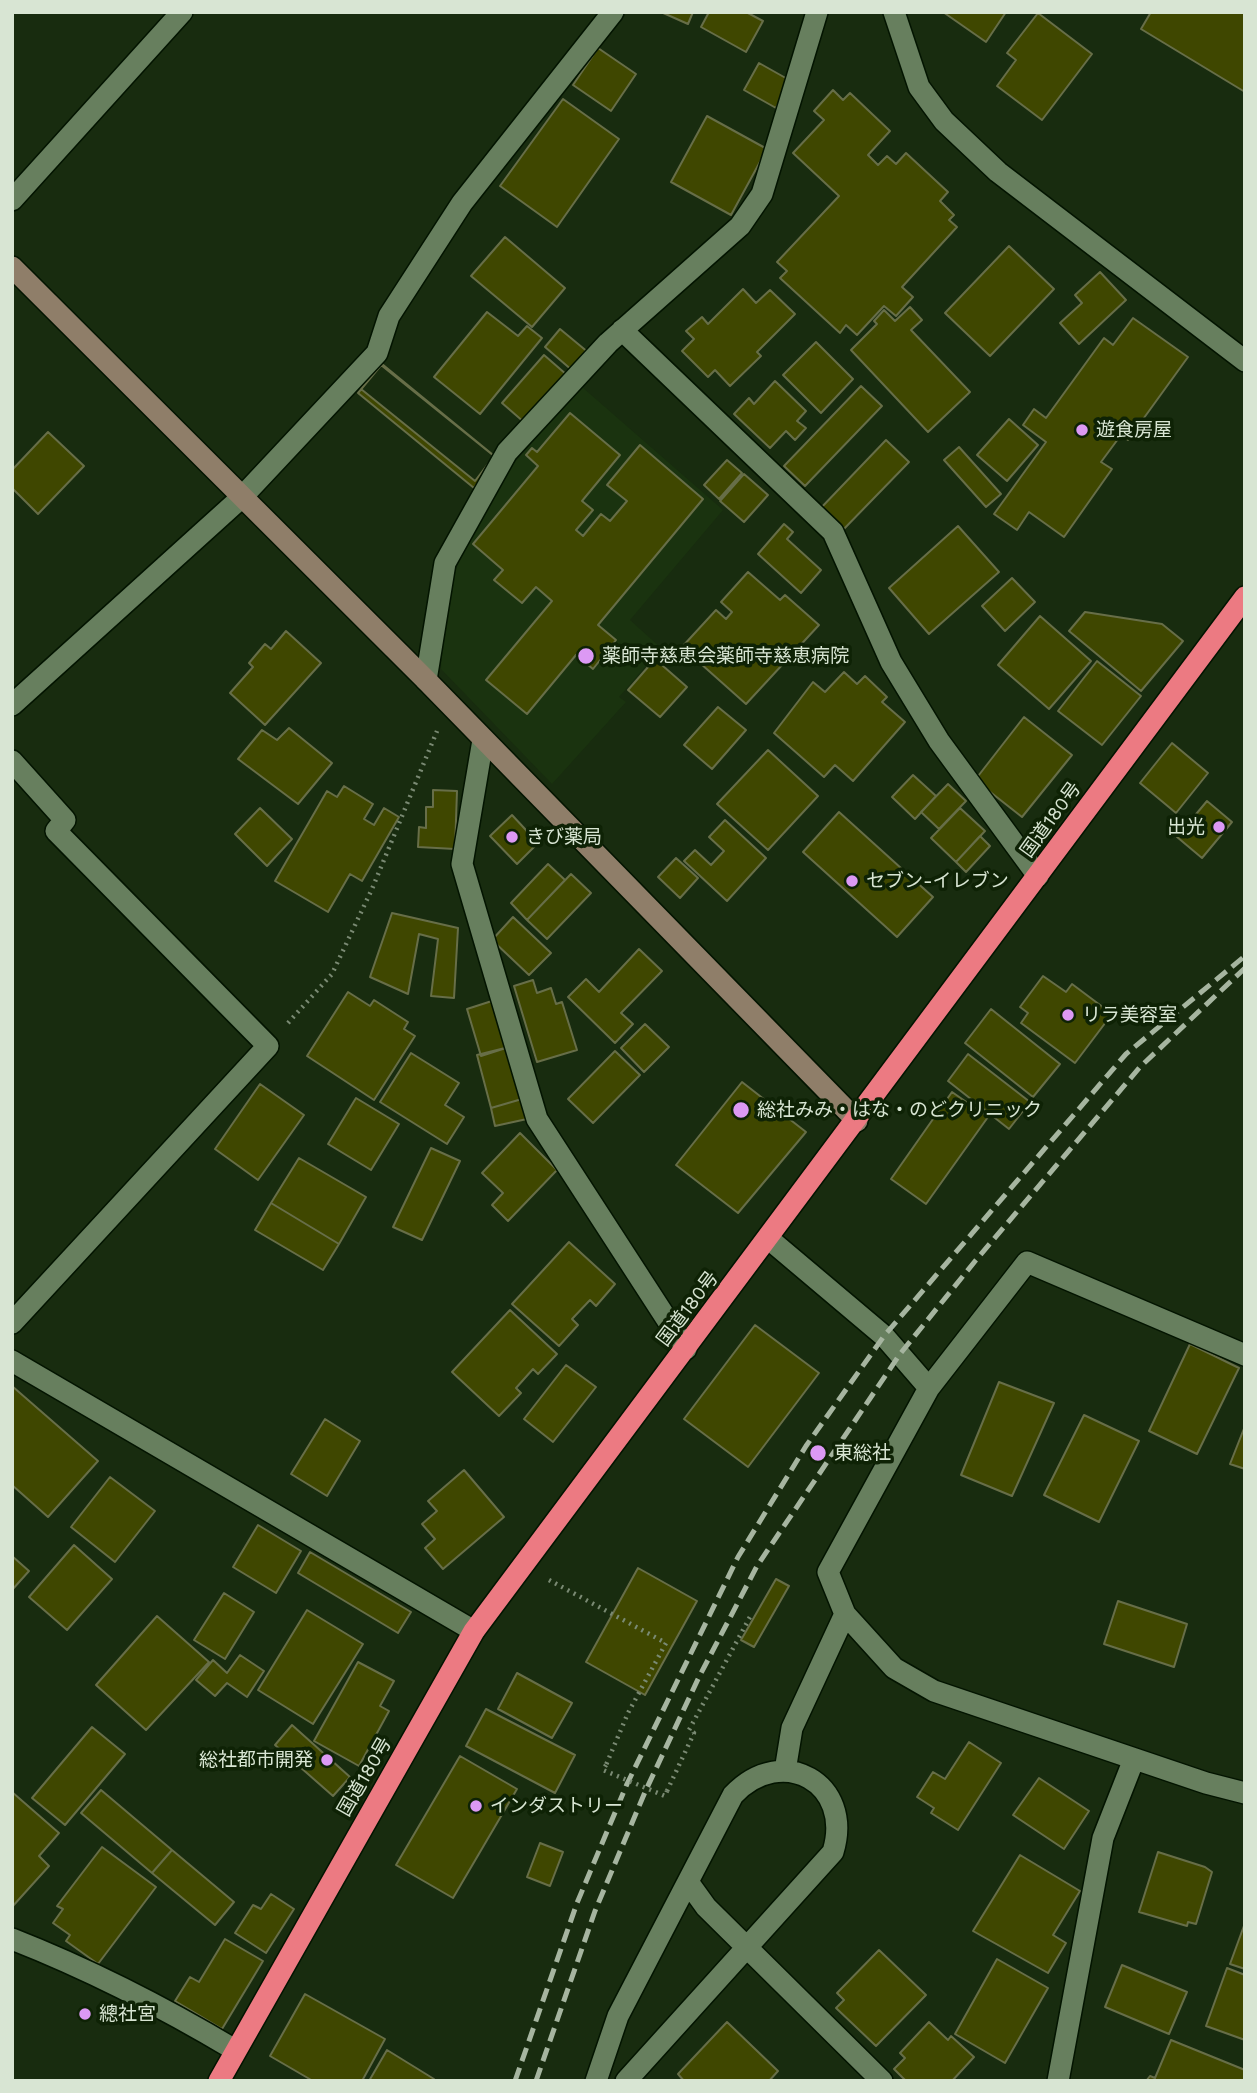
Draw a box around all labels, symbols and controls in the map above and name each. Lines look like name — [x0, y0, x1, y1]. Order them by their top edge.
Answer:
place label: 遊食房屋 — [1096, 419, 1172, 441]
marker: 遊食房屋 — [1074, 422, 1090, 438]
place label: 薬師寺慈恵会薬師寺慈恵病院 — [602, 645, 849, 667]
marker: 薬師寺慈恵会薬師寺慈恵病院 — [576, 646, 596, 666]
street label: 国道180号 — [1016, 778, 1086, 862]
place label: 出光 — [1167, 816, 1205, 838]
marker: 出光 — [1211, 819, 1227, 835]
place label: きび薬局 — [526, 826, 602, 848]
marker: きび薬局 — [504, 829, 520, 845]
place label: セブン-イレブン — [866, 870, 1009, 892]
marker: セブン-イレブン — [844, 873, 860, 889]
place label: リラ美容室 — [1082, 1004, 1177, 1026]
marker: リラ美容室 — [1060, 1007, 1076, 1023]
place label: 総社みみ・はな・のどクリニック — [757, 1099, 1042, 1121]
marker: 総社みみ・はな・のどクリニック — [731, 1100, 751, 1120]
street label: 国道180号 — [652, 1267, 724, 1351]
place label: 東総社 — [834, 1442, 891, 1464]
marker: 東総社 — [808, 1443, 828, 1463]
street label: 国道180号 — [333, 1733, 397, 1821]
place label: 総社都市開発 — [199, 1749, 313, 1771]
marker: 総社都市開発 — [319, 1752, 335, 1768]
place label: インダストリー — [490, 1795, 623, 1817]
marker: インダストリー — [468, 1798, 484, 1814]
place label: 總社宮 — [99, 2003, 156, 2025]
marker: 總社宮 — [77, 2006, 93, 2022]

